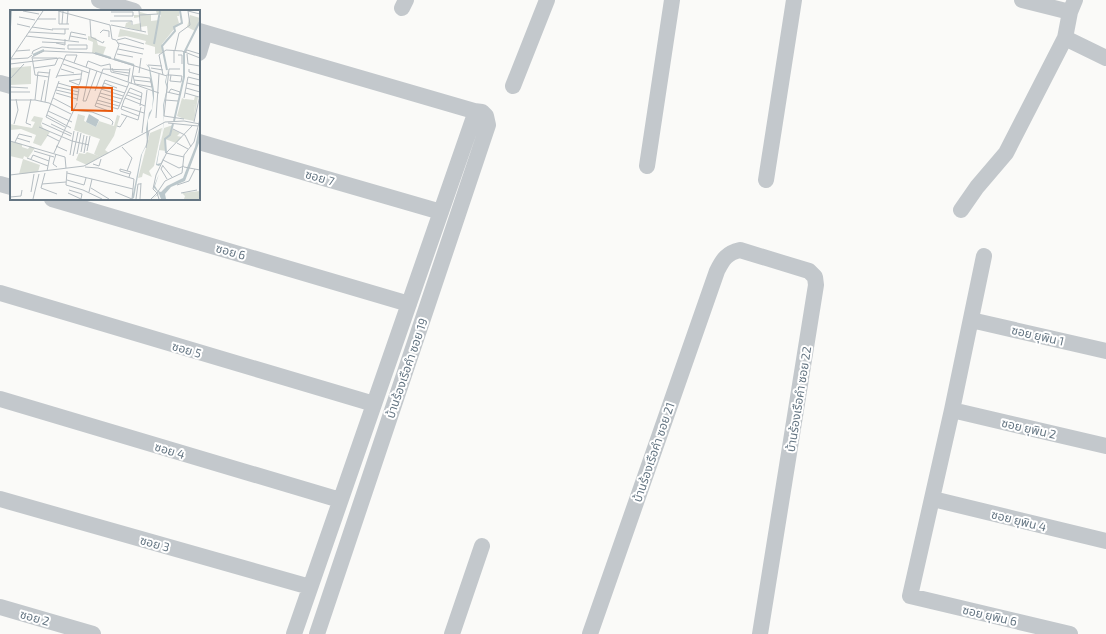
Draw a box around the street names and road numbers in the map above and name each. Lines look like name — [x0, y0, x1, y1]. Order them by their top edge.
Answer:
street label: ซอย 7 — [304, 166, 336, 188]
street label: ซอย 6 — [215, 240, 248, 262]
street label: บ้านร้องเรือคำ ซอย 19 — [382, 316, 430, 420]
street label: ซอย ยุพิน 1 — [1010, 322, 1066, 349]
street label: ซอย 5 — [171, 338, 203, 360]
street label: บ้านร้องเรือคำ ซอย 22 — [783, 345, 813, 453]
street label: บ้านร้องเรือคำ ซอย 21 — [629, 400, 677, 504]
street label: ซอย ยุพิน 2 — [1000, 415, 1058, 442]
street label: ซอย 4 — [153, 439, 187, 461]
street label: ซอย ยุพิน 4 — [990, 506, 1048, 535]
street label: ซอย 3 — [139, 532, 171, 554]
street label: ซอย ยุพิน 6 — [961, 602, 1019, 629]
street label: ซอย 2 — [19, 606, 52, 628]

